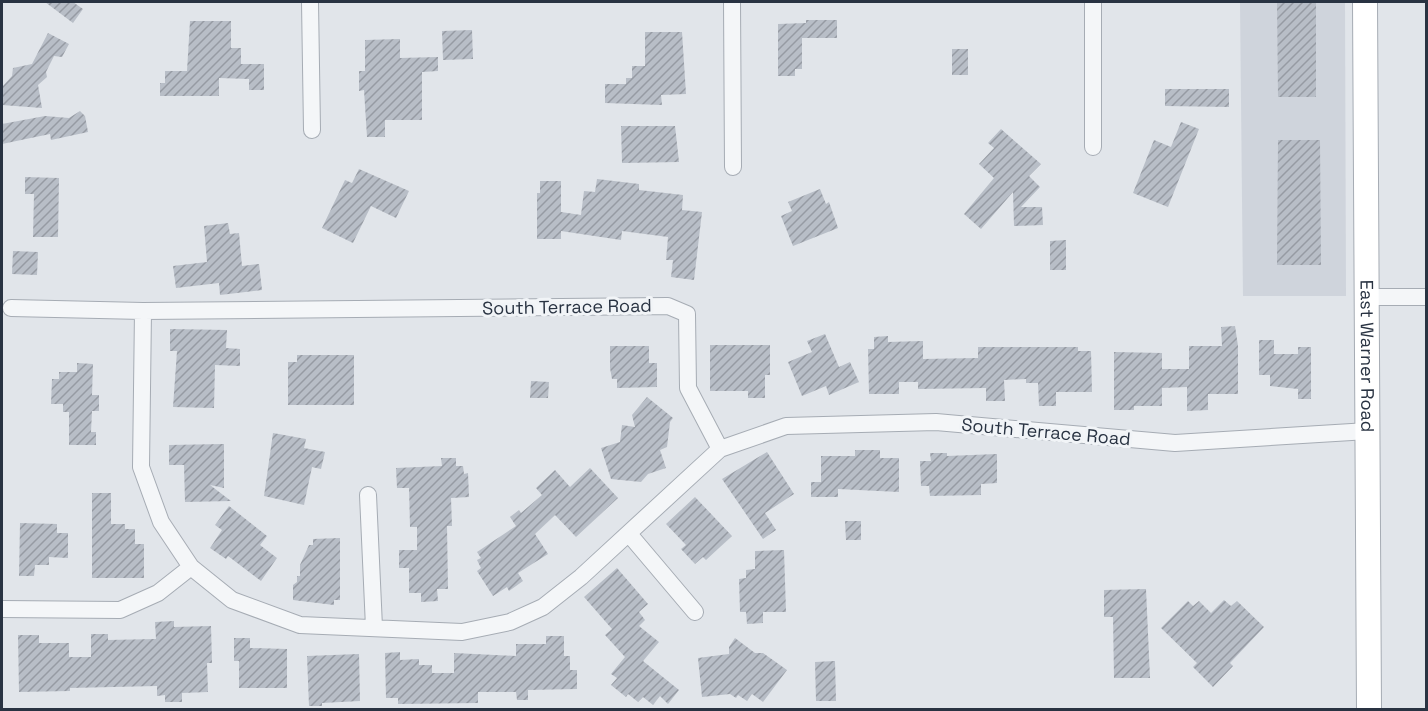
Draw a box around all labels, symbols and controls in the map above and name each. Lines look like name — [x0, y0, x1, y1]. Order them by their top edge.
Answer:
street label: East Warner Road — [1356, 280, 1379, 432]
street label: South Terrace Road — [482, 294, 652, 319]
street label: South Terrace Road — [961, 413, 1132, 450]

